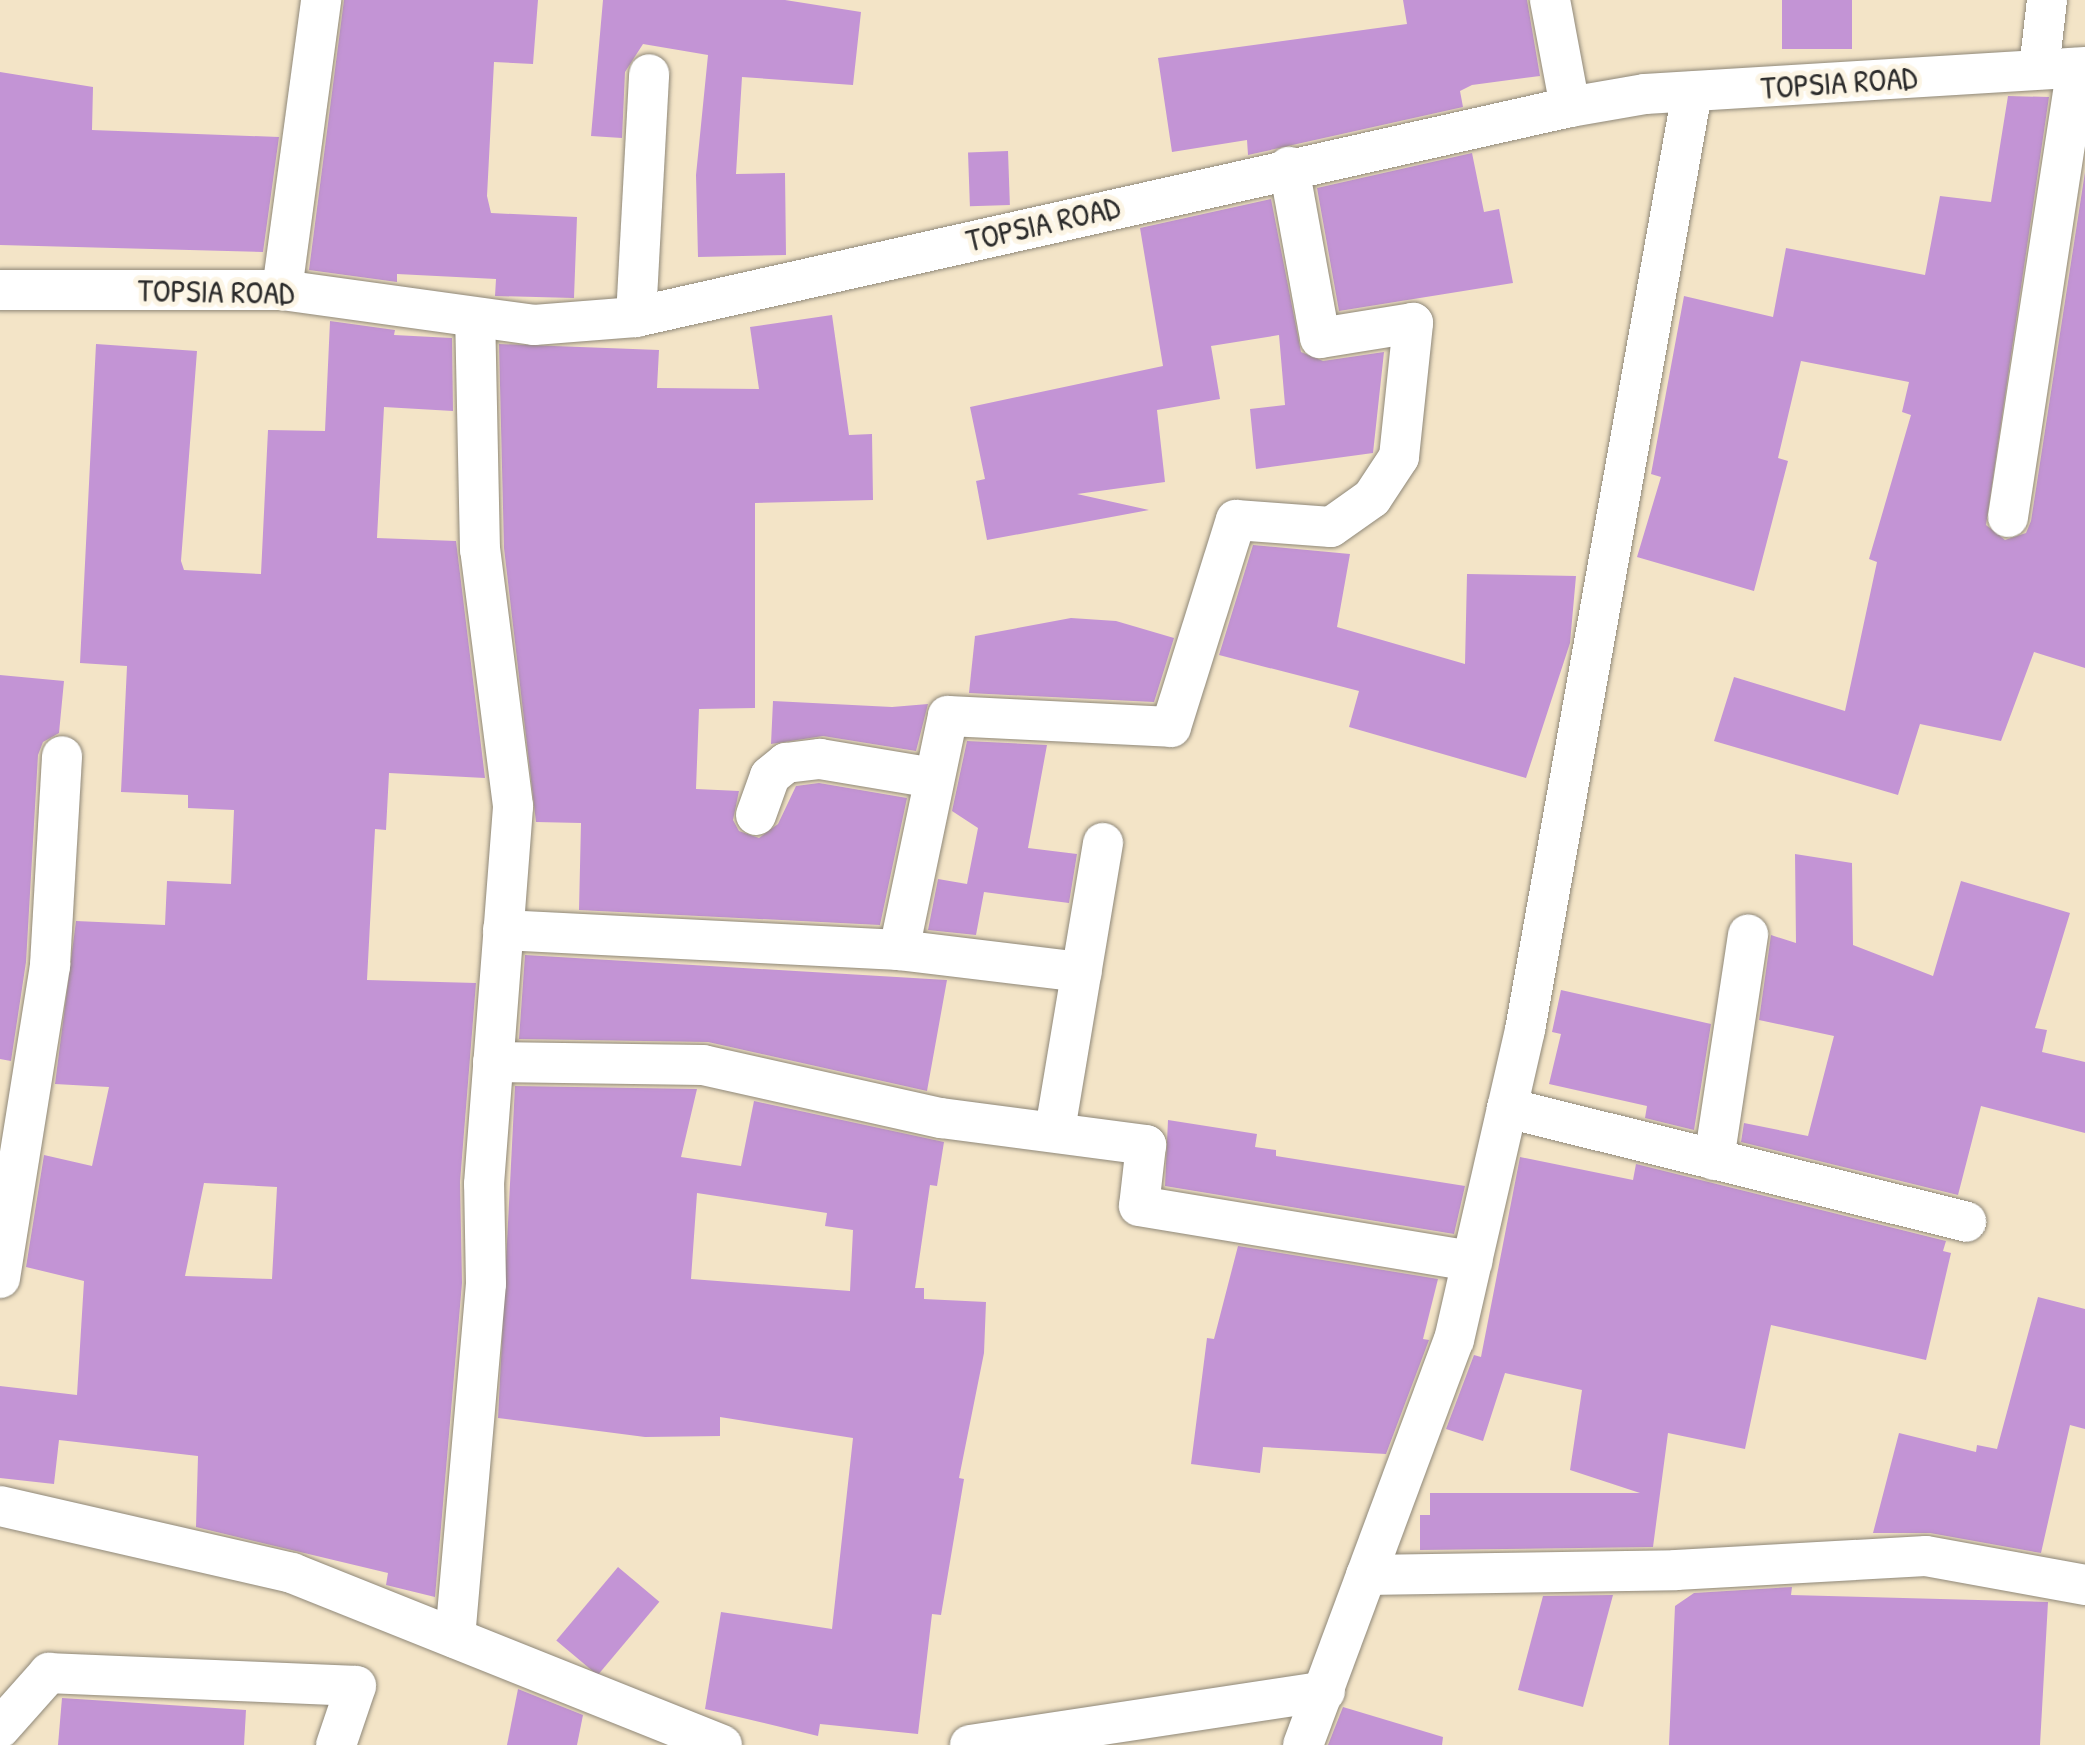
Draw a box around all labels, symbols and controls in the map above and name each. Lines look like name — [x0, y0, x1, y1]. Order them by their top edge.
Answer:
street label: TOPSIA ROAD — [1760, 58, 1918, 108]
street label: TOPSIA ROAD — [962, 188, 1124, 260]
street label: TOPSIA ROAD — [137, 271, 295, 313]

